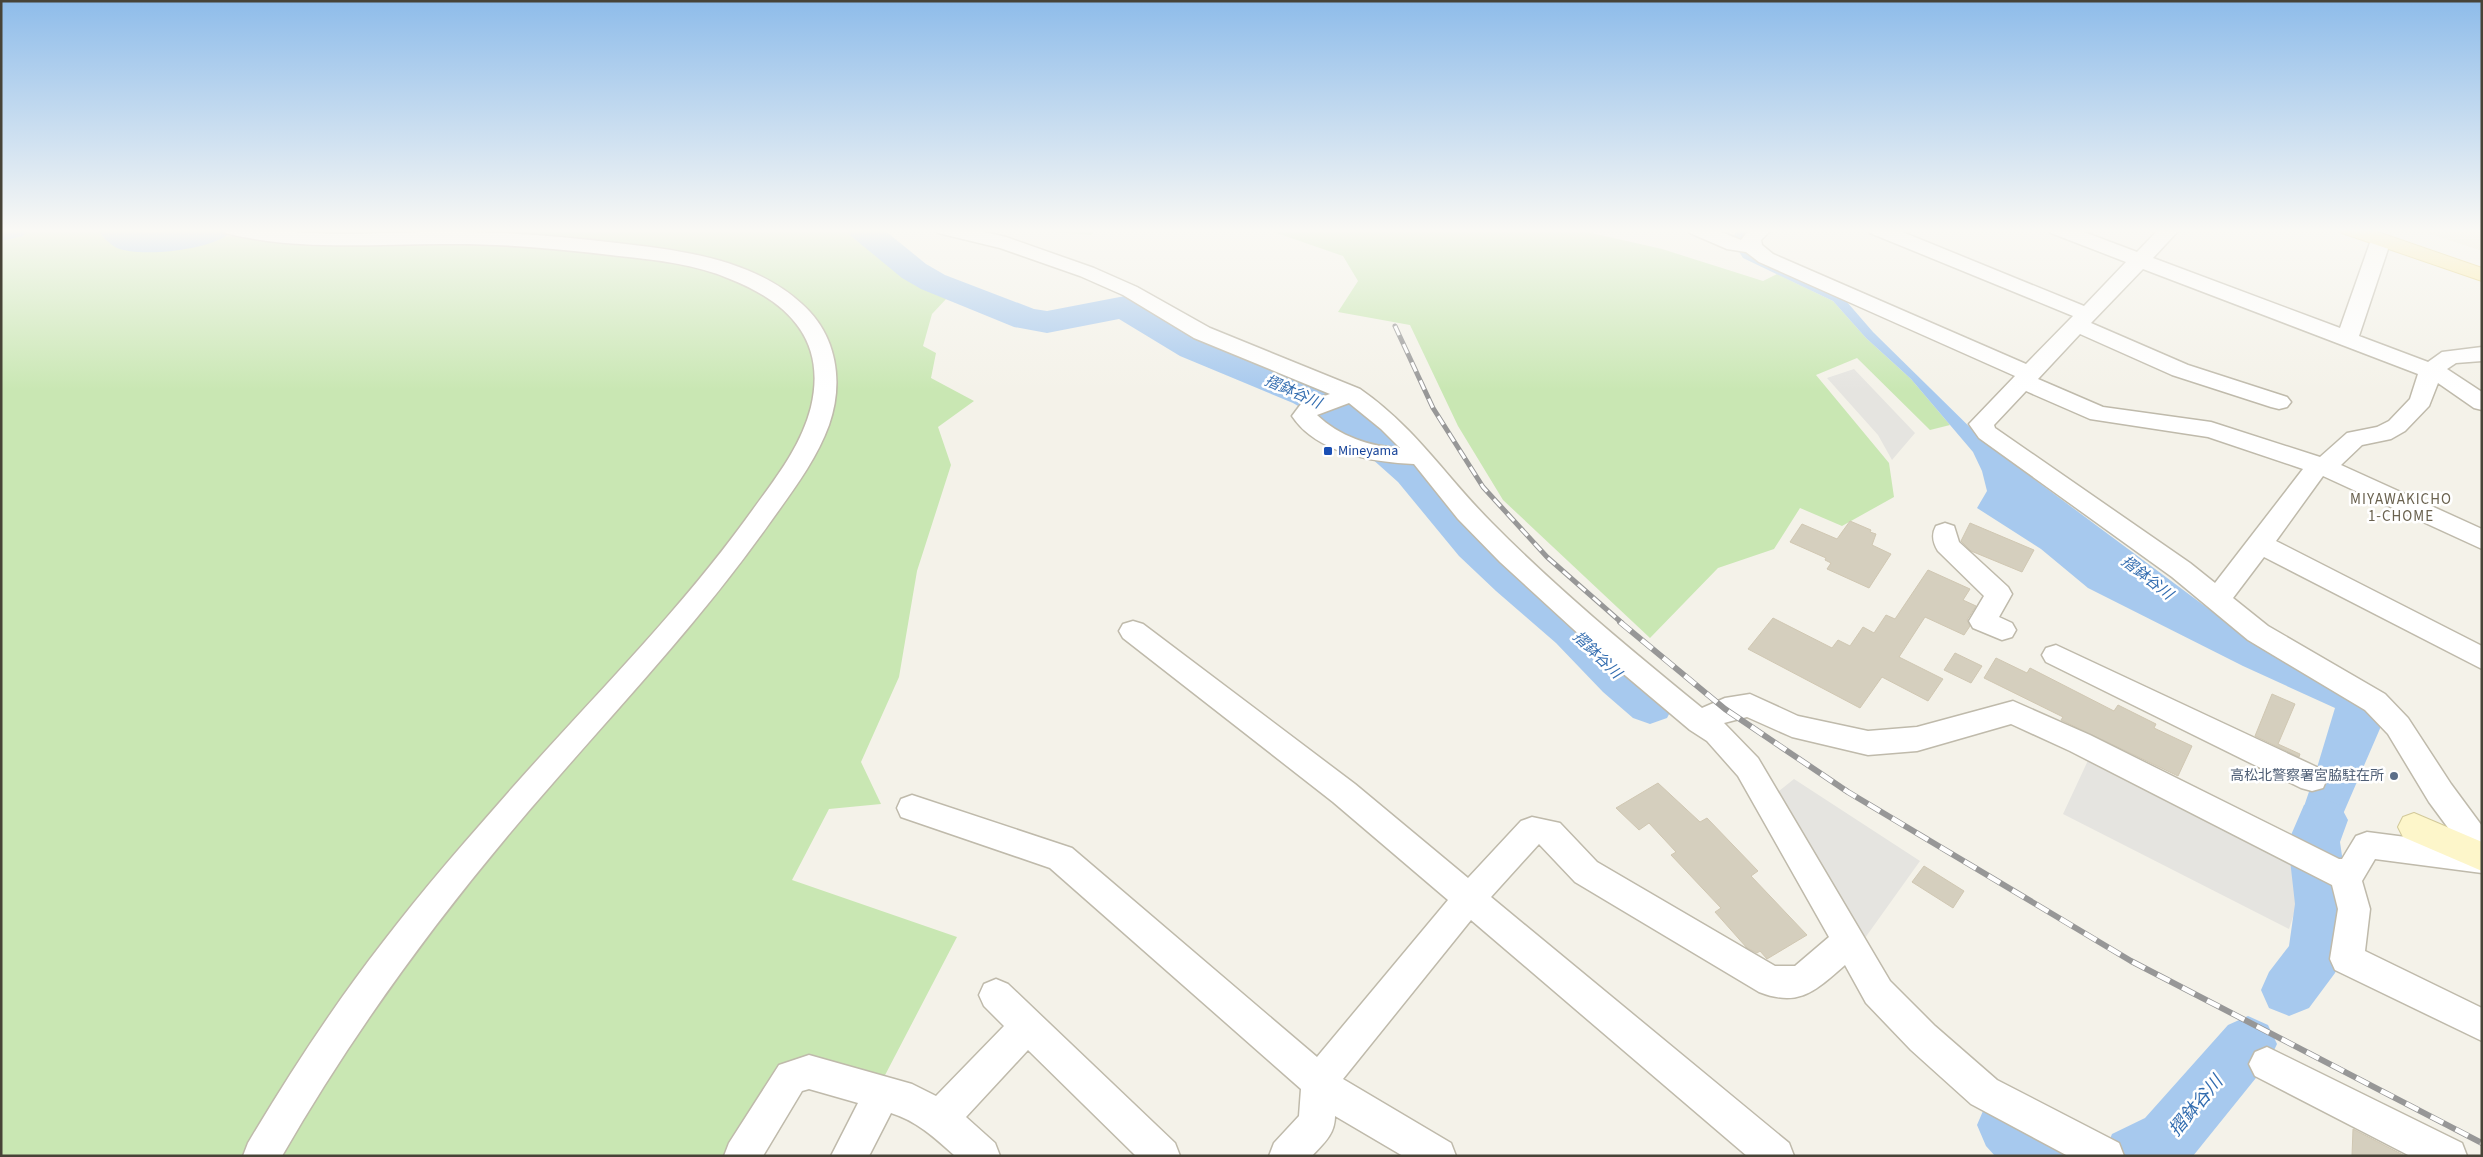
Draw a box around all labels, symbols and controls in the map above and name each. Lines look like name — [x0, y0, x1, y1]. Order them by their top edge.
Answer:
water label: 摺鉢谷川 — [1261, 370, 1326, 415]
place label: Mineyama — [1338, 441, 1398, 461]
marker: Mineyama — [1322, 445, 1334, 457]
district label: MIYAWAKICHO 1-CHOME — [2350, 489, 2452, 527]
water label: 摺鉢谷川 — [2117, 551, 2179, 606]
water label: 摺鉢谷川 — [1568, 627, 1627, 685]
place label: 高松北警察署宮脇駐在所 — [2230, 766, 2384, 786]
marker: 高松北警察署宮脇駐在所 — [2388, 770, 2400, 782]
water label: 摺鉢谷川 — [2163, 1069, 2230, 1142]

